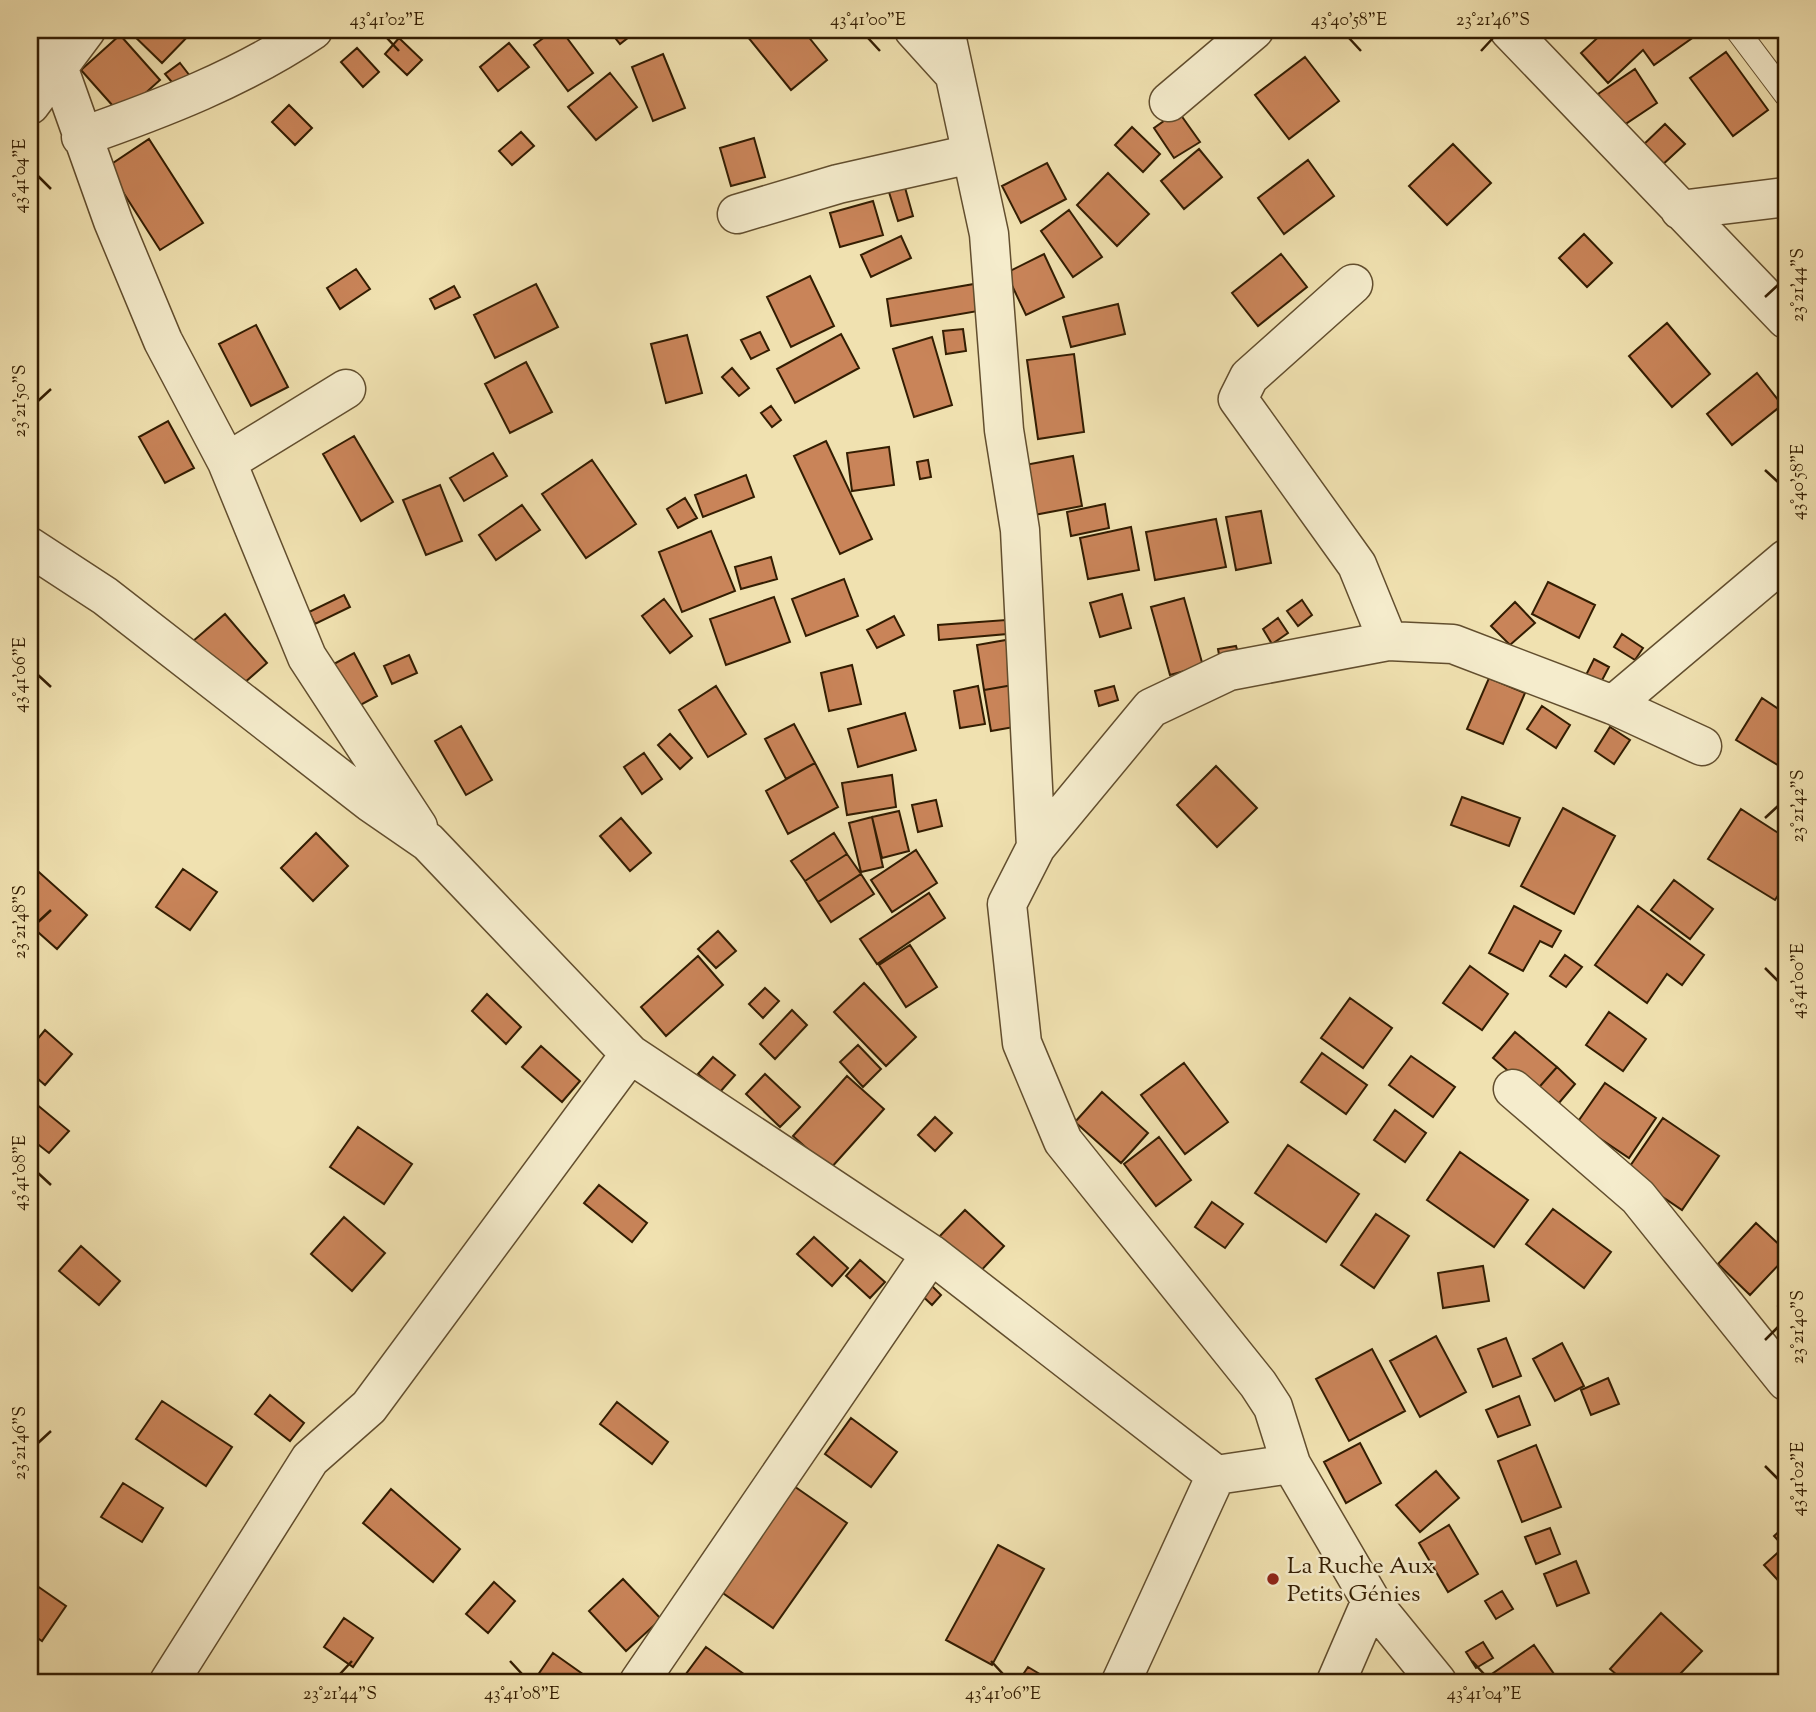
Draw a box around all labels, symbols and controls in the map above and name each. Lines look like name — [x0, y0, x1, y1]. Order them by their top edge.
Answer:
text: 43°41'02"E — [350, 8, 424, 34]
text: 43°41'00"E — [830, 8, 906, 34]
text: 43°40'58"E — [1311, 8, 1387, 34]
text: 23°21'46"S — [1456, 8, 1530, 34]
text: 43°41'04"E — [8, 139, 34, 213]
text: 23°21'44"S — [1786, 248, 1812, 322]
text: 23°21'50"S — [8, 365, 34, 437]
text: 43°40'58"E — [1786, 444, 1812, 520]
text: 43°41'06"E — [8, 637, 34, 713]
text: 23°21'42"S — [1786, 769, 1812, 843]
text: 23°21'48"S — [8, 885, 34, 959]
text: 43°41'00"E — [1786, 943, 1812, 1019]
text: 43°41'08"E — [8, 1135, 34, 1211]
text: 23°21'40"S — [1786, 1290, 1812, 1364]
text: 23°21'46"S — [8, 1406, 34, 1480]
text: 43°41'02"E — [1786, 1442, 1812, 1516]
place label: La Ruche Aux Petits Génies — [1287, 1550, 1435, 1612]
marker: La Ruche Aux Petits Génies — [1265, 1571, 1281, 1587]
text: 23°21'44"S — [303, 1682, 377, 1708]
text: 43°41'08"E — [484, 1682, 560, 1708]
text: 43°41'06"E — [965, 1682, 1041, 1708]
text: 43°41'04"E — [1447, 1682, 1521, 1708]

